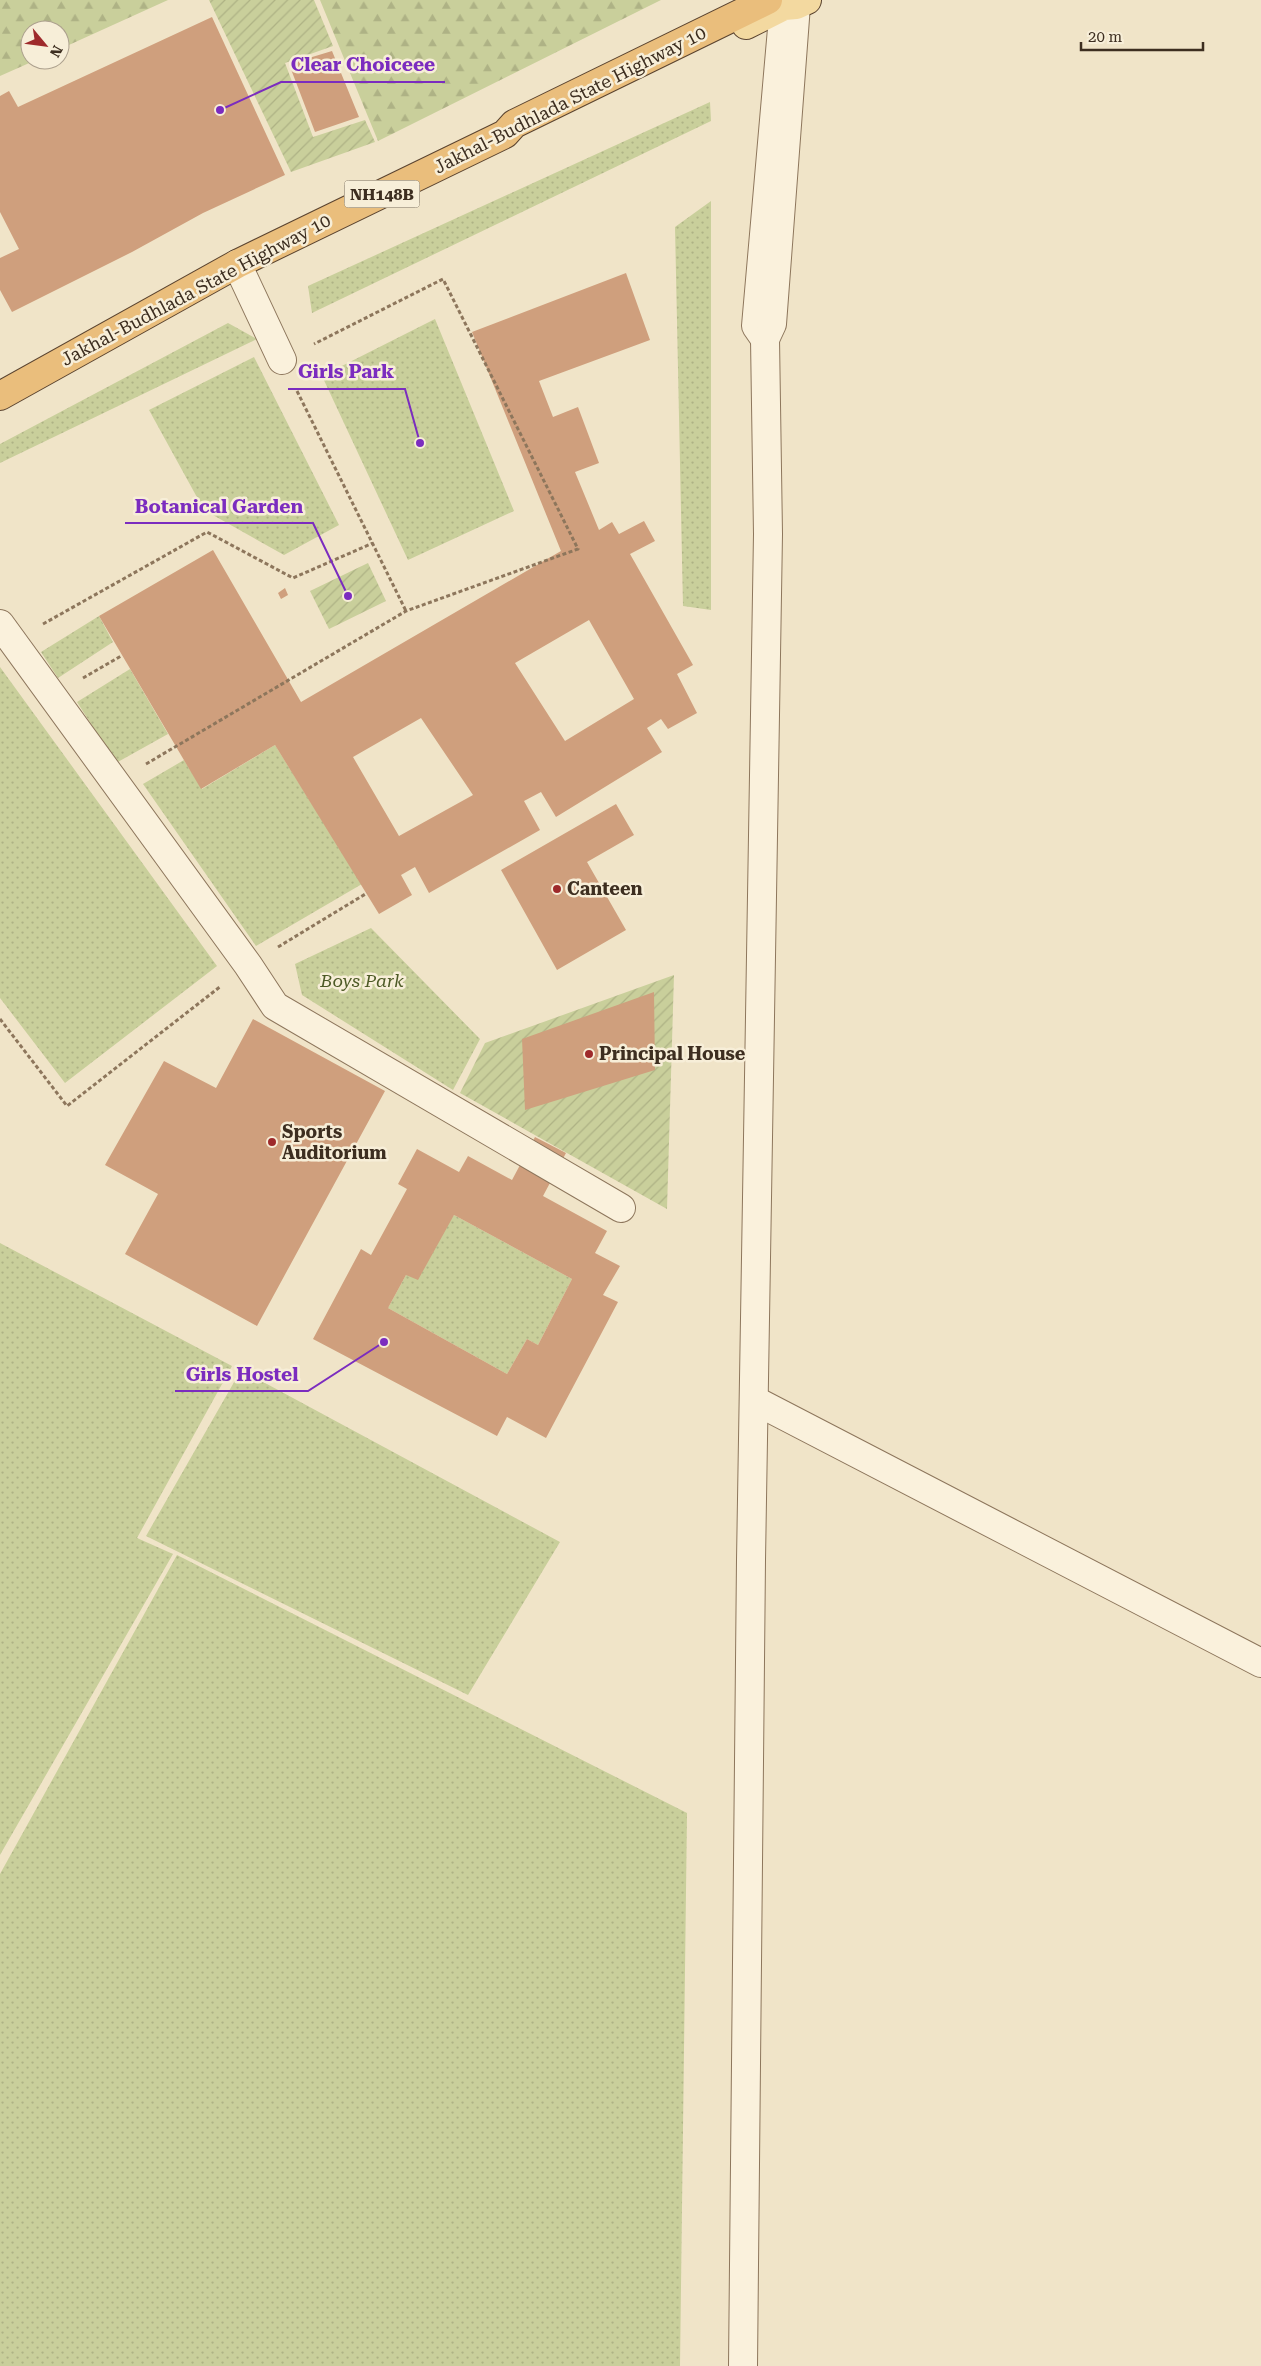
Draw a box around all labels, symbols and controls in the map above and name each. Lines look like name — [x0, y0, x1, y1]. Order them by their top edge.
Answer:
north arrow — [20, 20, 70, 70]
scale bar — [1081, 20, 1204, 52]
street label: Jakhal-Budhlada State Highway 10 — [430, 22, 709, 178]
text: 20 m — [1088, 28, 1123, 46]
text: N — [47, 43, 66, 60]
callout: Clear Choiceee — [281, 48, 445, 82]
text: Clear Choiceee — [291, 53, 435, 76]
road number: NH148B — [344, 180, 420, 208]
street label: Jakhal-Budhlada State Highway 10 — [57, 209, 334, 370]
callout: Girls Park — [288, 355, 405, 389]
text: Girls Park — [298, 360, 394, 383]
callout: Botanical Garden — [125, 489, 313, 523]
text: Botanical Garden — [135, 495, 303, 518]
place label: Canteen — [567, 878, 643, 899]
marker: Canteen — [551, 883, 563, 895]
park label: Boys Park — [319, 970, 404, 991]
place label: Principal House — [599, 1043, 746, 1064]
marker: Principal House — [583, 1048, 595, 1060]
place label: Sports Auditorium — [282, 1121, 387, 1163]
marker: Sports Auditorium — [266, 1136, 278, 1148]
callout: Girls Hostel — [175, 1357, 308, 1391]
text: Girls Hostel — [186, 1363, 298, 1386]

